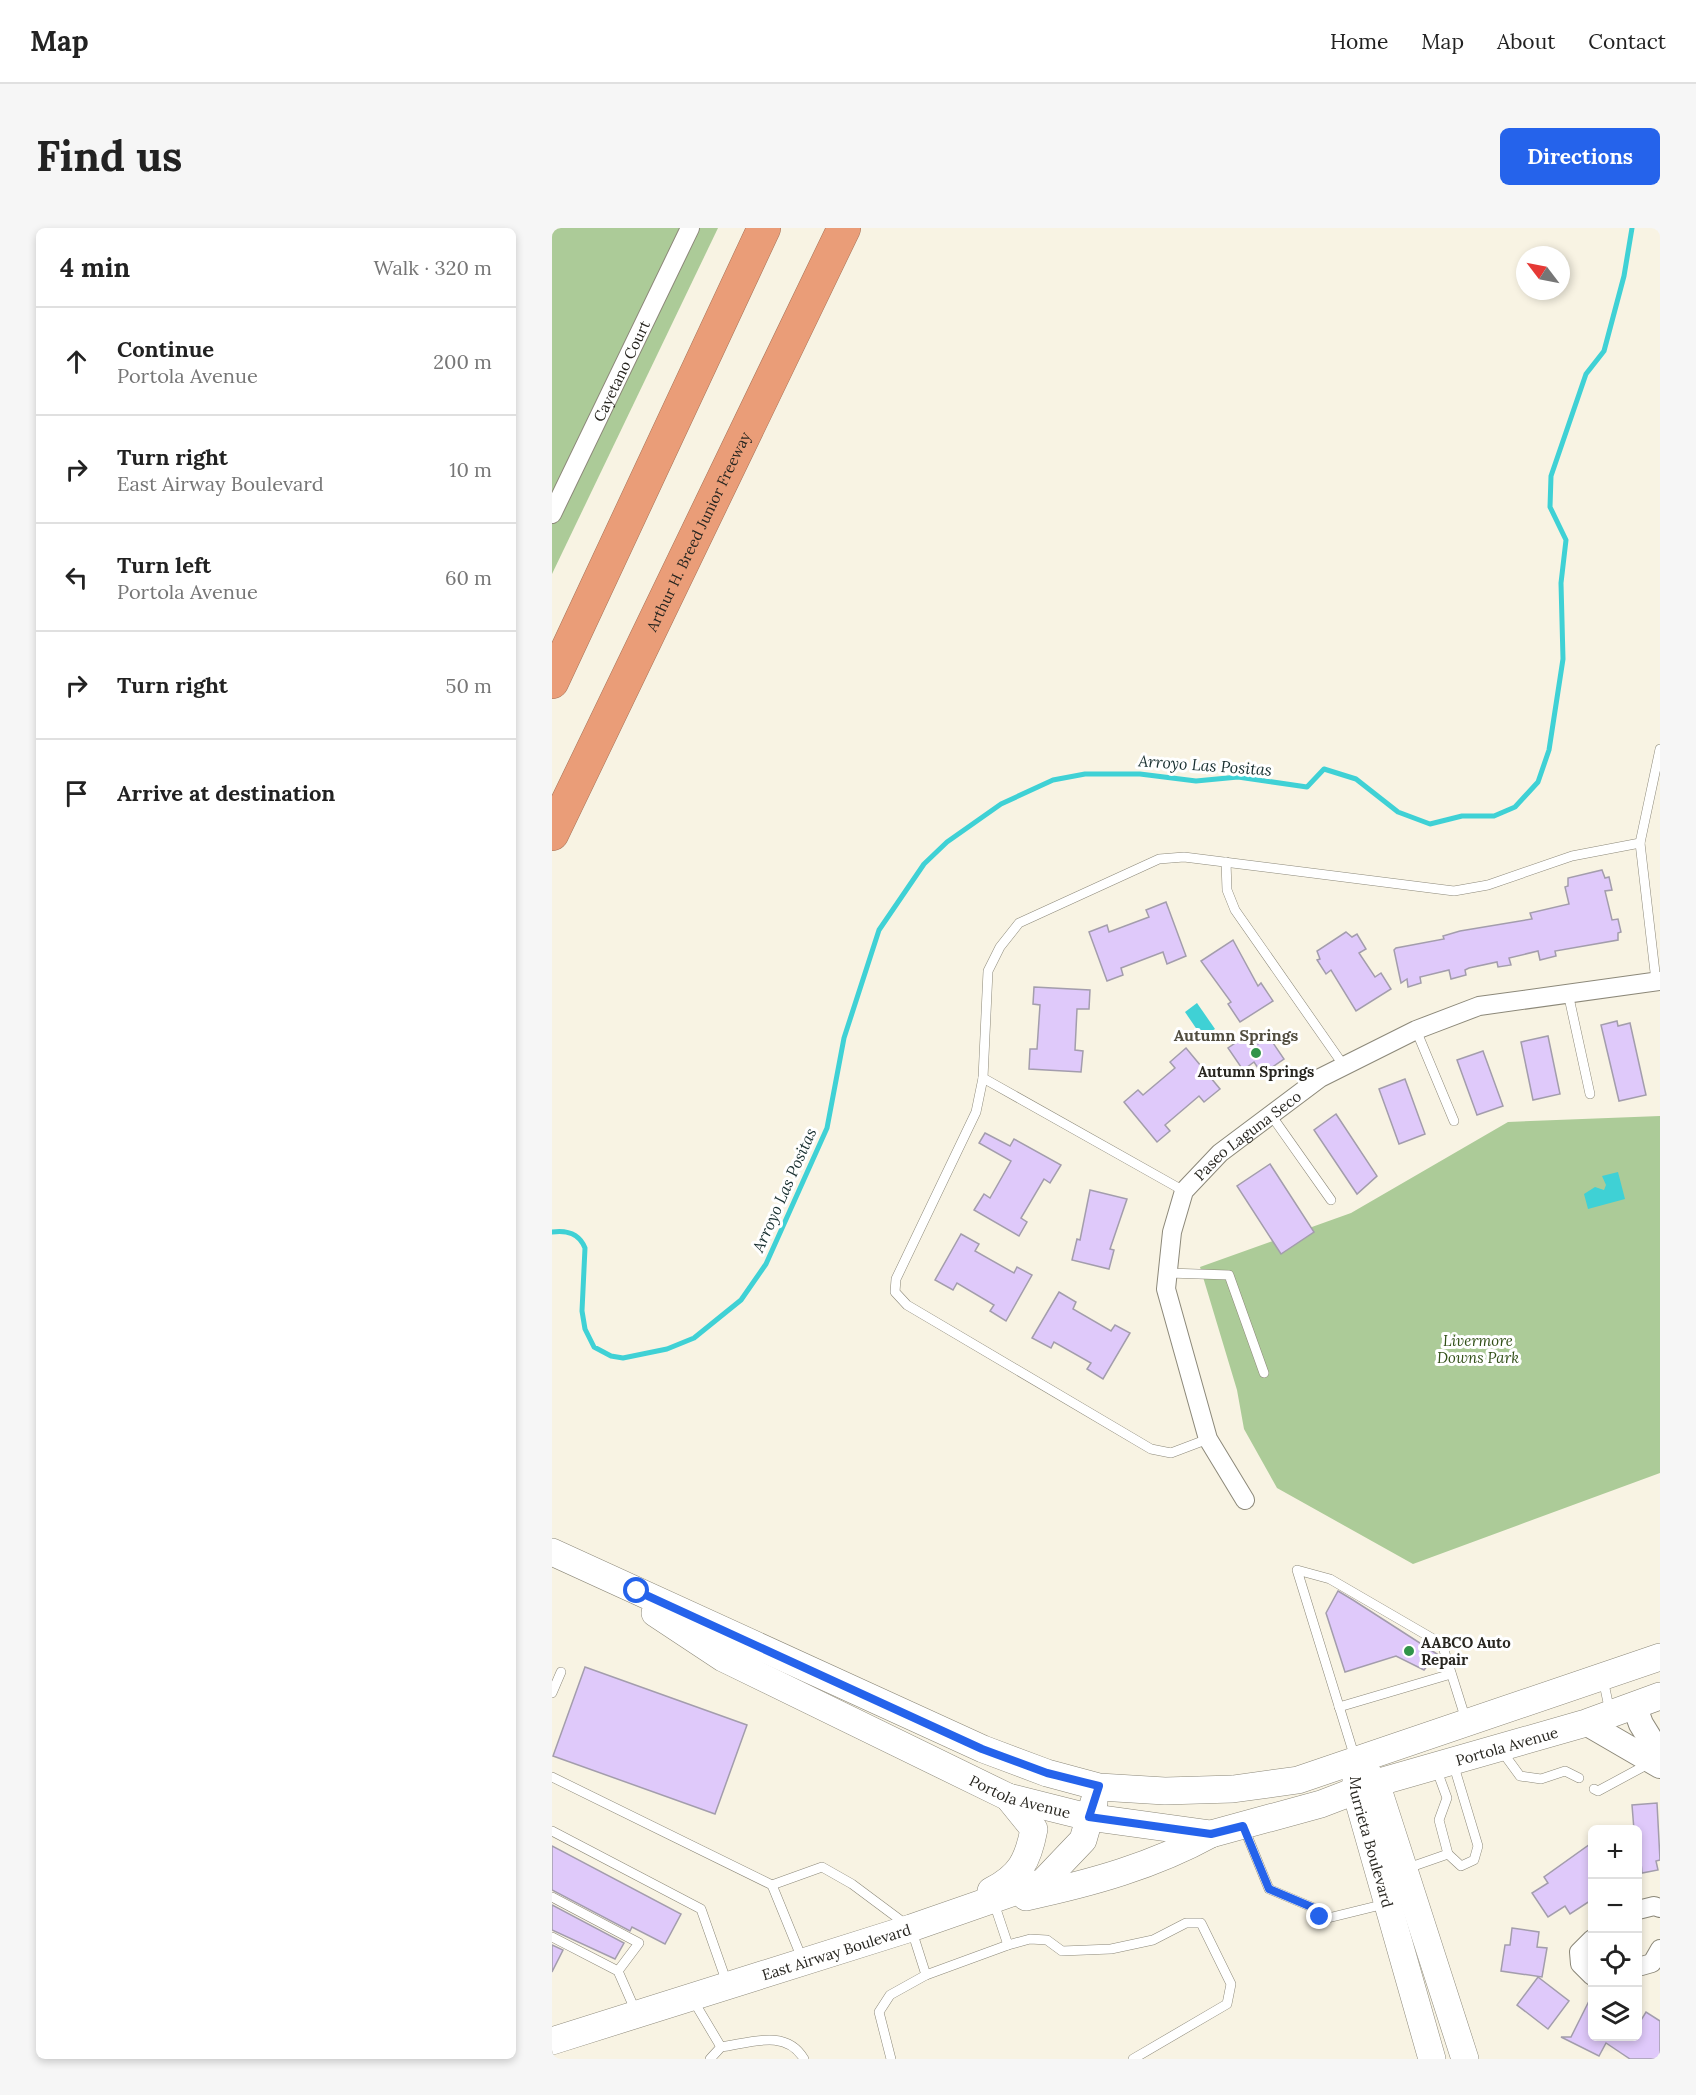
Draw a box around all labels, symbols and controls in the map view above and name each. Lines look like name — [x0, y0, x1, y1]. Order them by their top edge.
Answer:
text: Map — [30, 23, 89, 59]
text: Home — [1330, 28, 1388, 55]
text: Map — [1421, 28, 1464, 55]
text: About — [1497, 28, 1555, 55]
text: Contact — [1588, 28, 1666, 55]
button: Directions — [1500, 128, 1660, 185]
text: Find us — [36, 129, 182, 183]
north arrow — [1516, 246, 1570, 300]
text: 4 min — [60, 251, 130, 284]
text: Walk · 320 m — [373, 255, 492, 280]
street label: Cayetano Court — [589, 317, 654, 424]
text: Continue — [117, 335, 214, 363]
icon: ahead — [60, 345, 93, 378]
text: 200 m — [433, 349, 492, 374]
text: Portola Avenue — [117, 363, 258, 388]
street label: Arthur H. Breed Junior Freeway — [641, 428, 754, 635]
text: Turn right — [117, 443, 228, 471]
icon: right — [60, 453, 93, 486]
text: 10 m — [449, 457, 492, 482]
text: East Airway Boulevard — [117, 471, 324, 496]
text: Turn left — [117, 551, 211, 579]
icon: left — [60, 561, 93, 594]
text: 60 m — [445, 565, 492, 590]
text: Portola Avenue — [117, 579, 258, 604]
icon: right — [60, 669, 93, 702]
text: Turn right — [117, 671, 228, 699]
text: 50 m — [446, 673, 492, 698]
water label: Arroyo Las Positas — [1137, 750, 1273, 780]
icon: arrive — [60, 777, 93, 810]
text: Arrive at destination — [117, 779, 335, 807]
district label: Autumn Springs — [1174, 1025, 1299, 1045]
marker: Autumn Springs — [1249, 1046, 1263, 1060]
place label: Autumn Springs — [1198, 1062, 1314, 1081]
street label: Paseo Laguna Seco — [1190, 1086, 1305, 1184]
water label: Arroyo Las Positas — [747, 1125, 820, 1256]
park label: Livermore Downs Park — [1437, 1331, 1519, 1367]
route start — [623, 1577, 649, 1603]
place label: AABCO Auto Repair — [1421, 1633, 1511, 1669]
marker: AABCO Auto Repair — [1402, 1644, 1416, 1658]
street label: Portola Avenue — [1453, 1722, 1560, 1769]
street label: Portola Avenue — [967, 1770, 1073, 1822]
street label: Murrieta Boulevard — [1346, 1776, 1398, 1910]
map controls — [1588, 1825, 1642, 2041]
button: + — [1588, 1825, 1642, 1879]
button: − — [1588, 1879, 1642, 1933]
route end — [1306, 1903, 1332, 1929]
street label: East Airway Boulevard — [759, 1919, 913, 1984]
button: locate — [1588, 1933, 1642, 1987]
button: layers — [1588, 1987, 1642, 2041]

